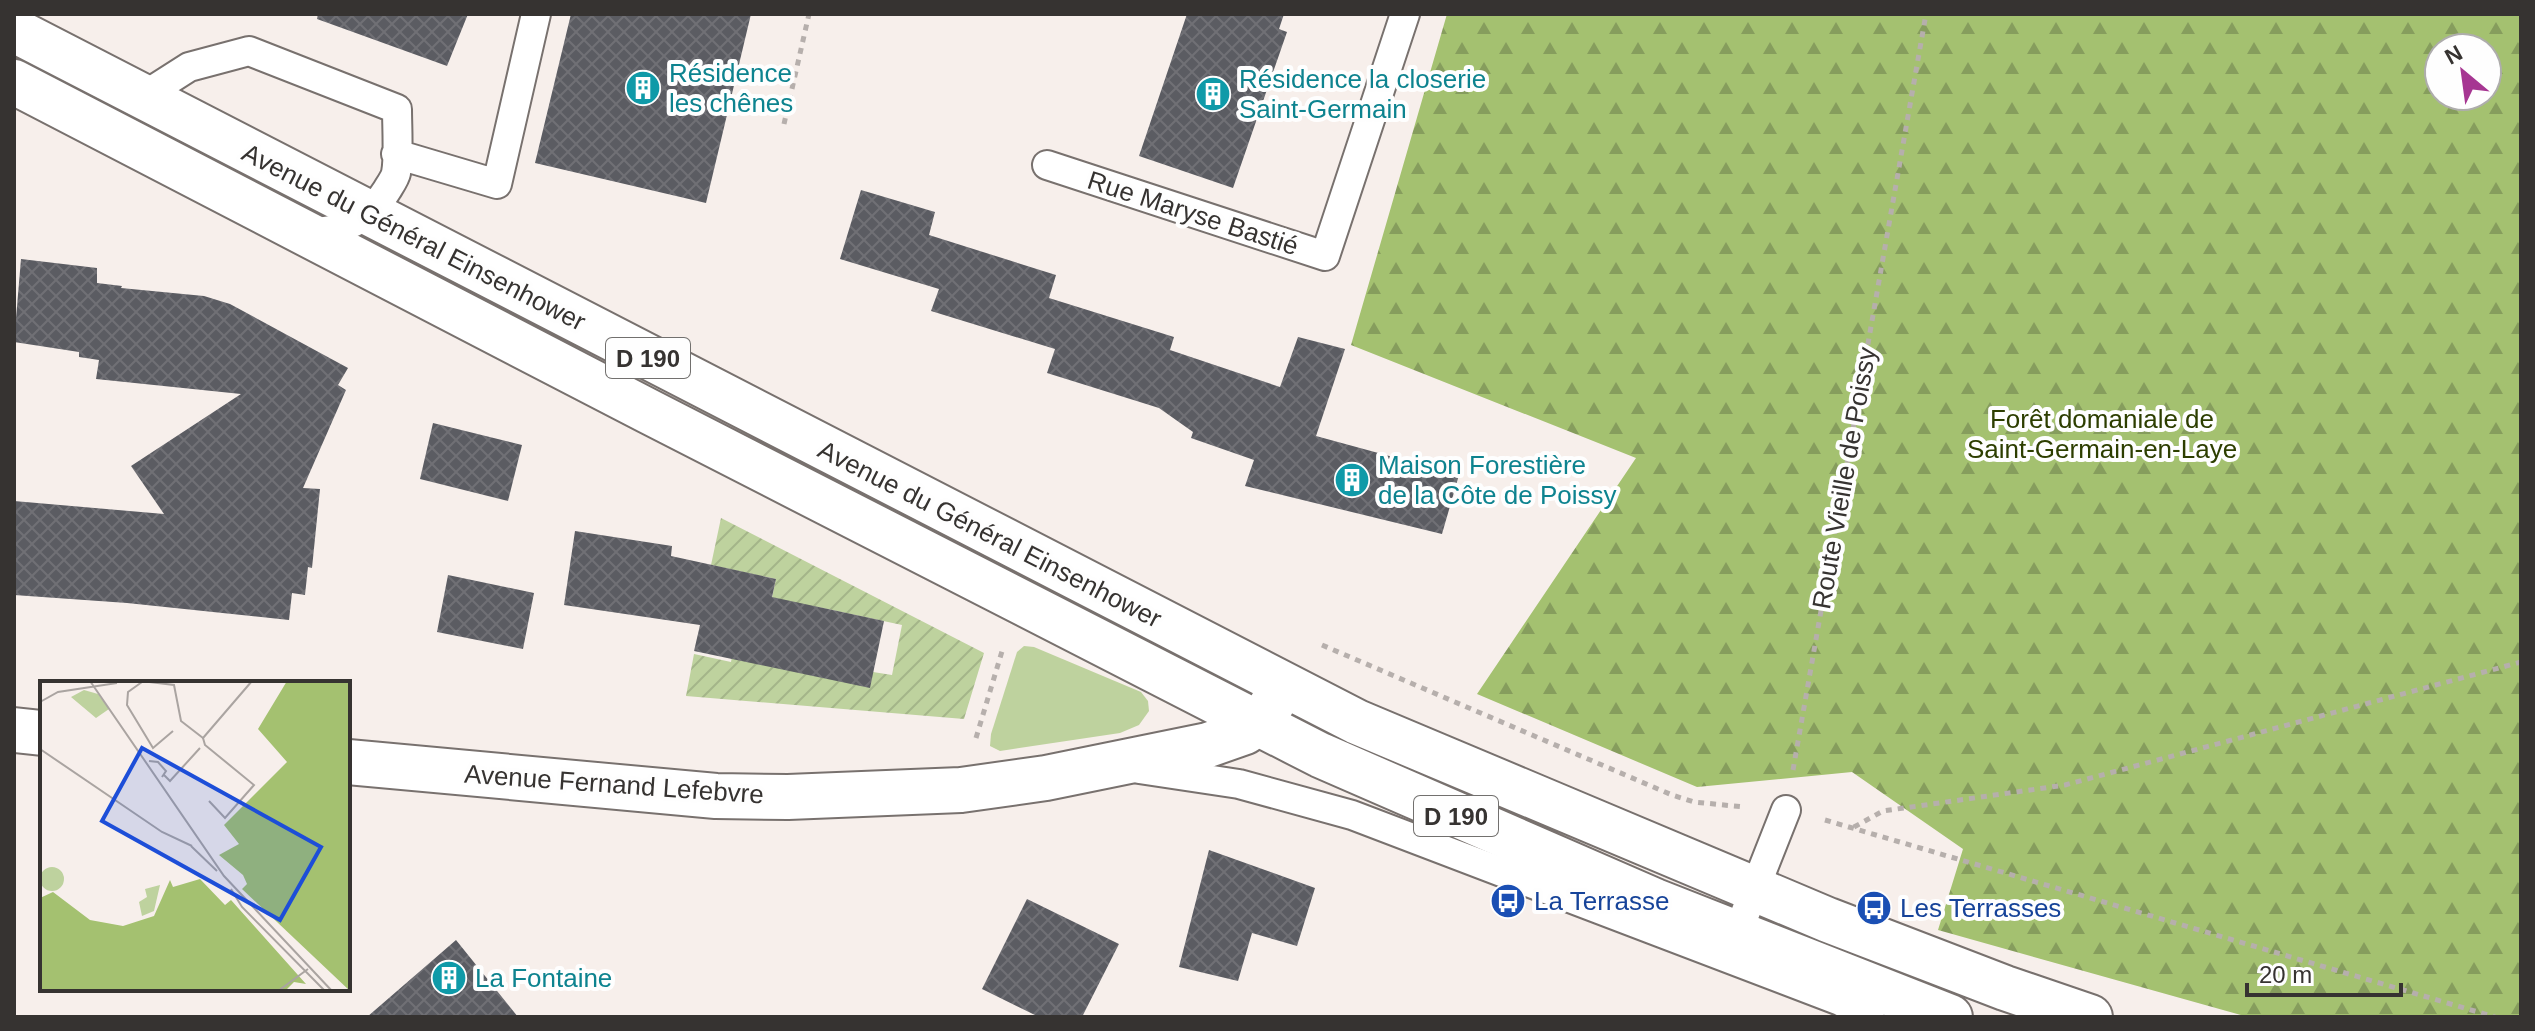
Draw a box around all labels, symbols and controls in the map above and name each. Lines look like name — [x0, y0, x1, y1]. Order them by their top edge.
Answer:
north arrow — [2423, 32, 2503, 112]
text: N — [2441, 40, 2467, 70]
place label: Résidence les chênes — [669, 58, 793, 118]
place label: Résidence la closerie Saint-Germain — [1239, 64, 1486, 124]
building icon: Résidence les chênes — [624, 69, 662, 107]
building icon: Résidence la closerie Saint-Germain — [1194, 75, 1232, 113]
street label: Avenue du Général Einsenhower — [237, 137, 591, 337]
street label: Rue Maryse Bastié — [1084, 165, 1302, 261]
road number: D 190 — [606, 338, 690, 378]
street label: Route Vieille de Poissy — [1806, 345, 1882, 611]
park label: Forêt domaniale de Saint-Germain-en-Laye — [1967, 404, 2237, 464]
street label: Avenue du Général Einsenhower — [813, 434, 1167, 634]
place label: Maison Forestière de la Côte de Poissy — [1378, 450, 1616, 510]
building icon: Maison Forestière de la Côte de Poissy — [1333, 461, 1371, 499]
inset map — [40, 681, 350, 991]
street label: Avenue Fernand Lefebvre — [463, 759, 765, 809]
road number: D 190 — [1414, 796, 1498, 836]
bus stop icon: La Terrasse — [1489, 882, 1527, 920]
place label: La Terrasse — [1534, 886, 1669, 916]
bus stop icon: Les Terrasses — [1855, 889, 1893, 927]
place label: Les Terrasses — [1900, 893, 2061, 923]
scale bar — [2247, 947, 2401, 997]
building icon: La Fontaine — [430, 959, 468, 997]
text: 20 m — [2259, 961, 2312, 988]
place label: La Fontaine — [475, 963, 612, 993]

